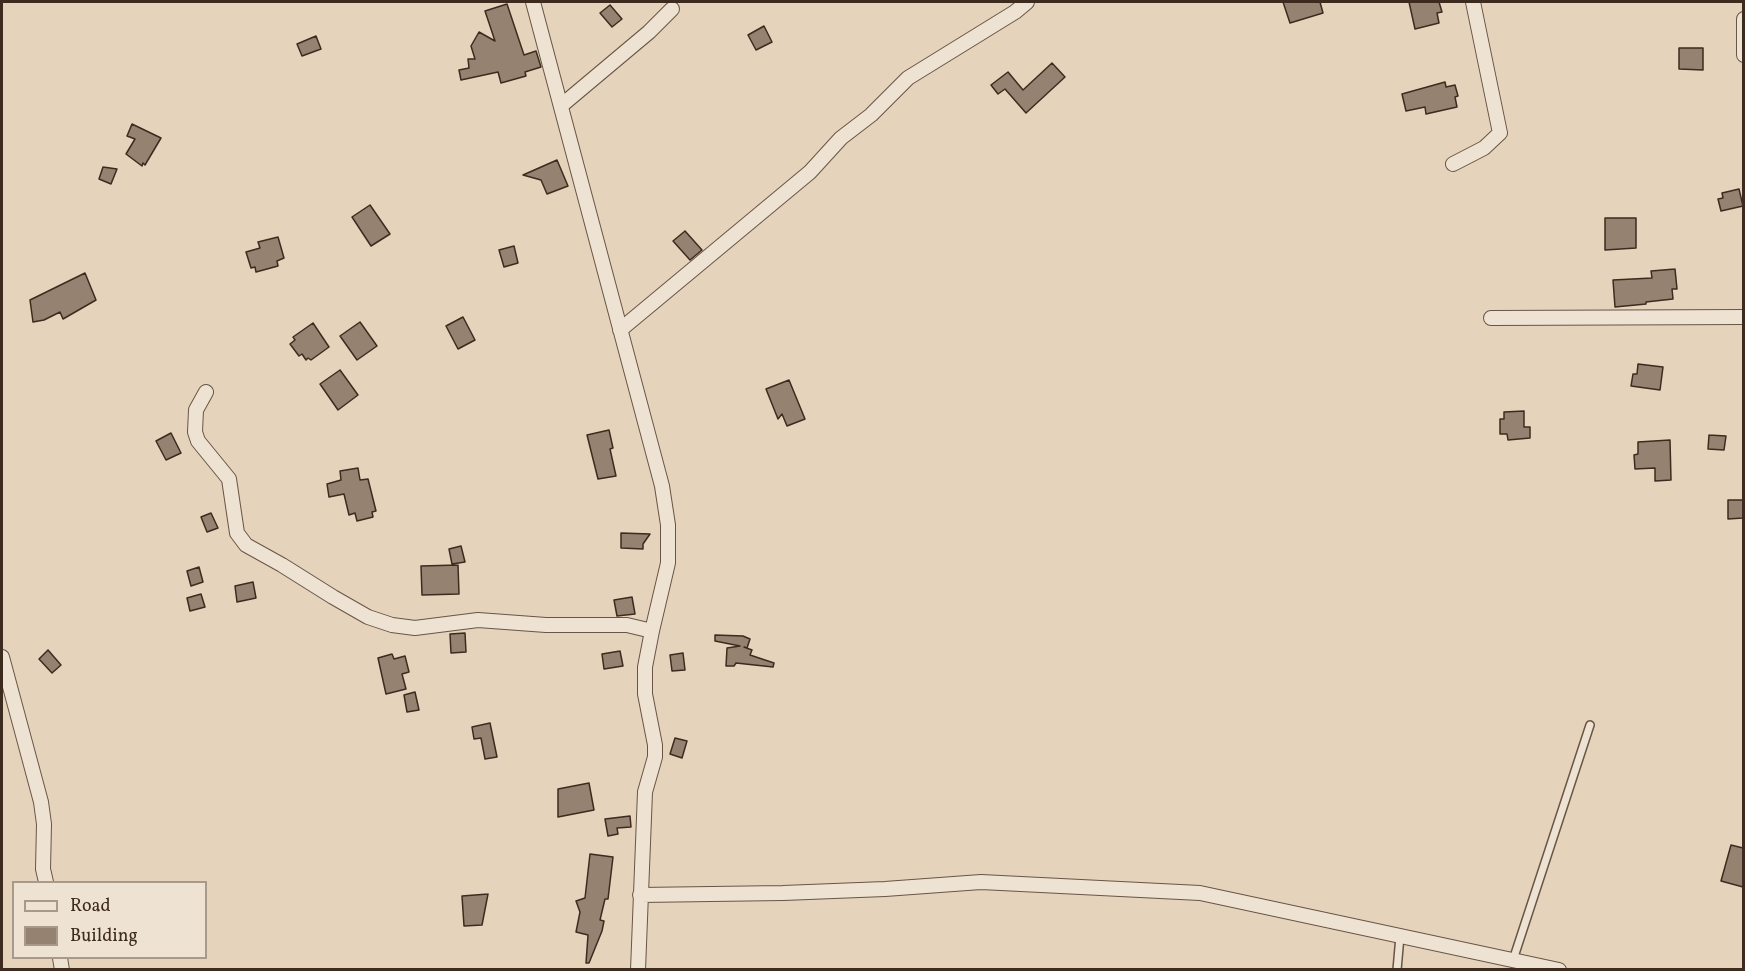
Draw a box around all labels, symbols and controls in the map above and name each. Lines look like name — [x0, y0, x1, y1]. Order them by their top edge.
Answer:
legend — [12, 881, 207, 959]
text: Road — [70, 894, 111, 919]
text: Building — [70, 924, 138, 949]

